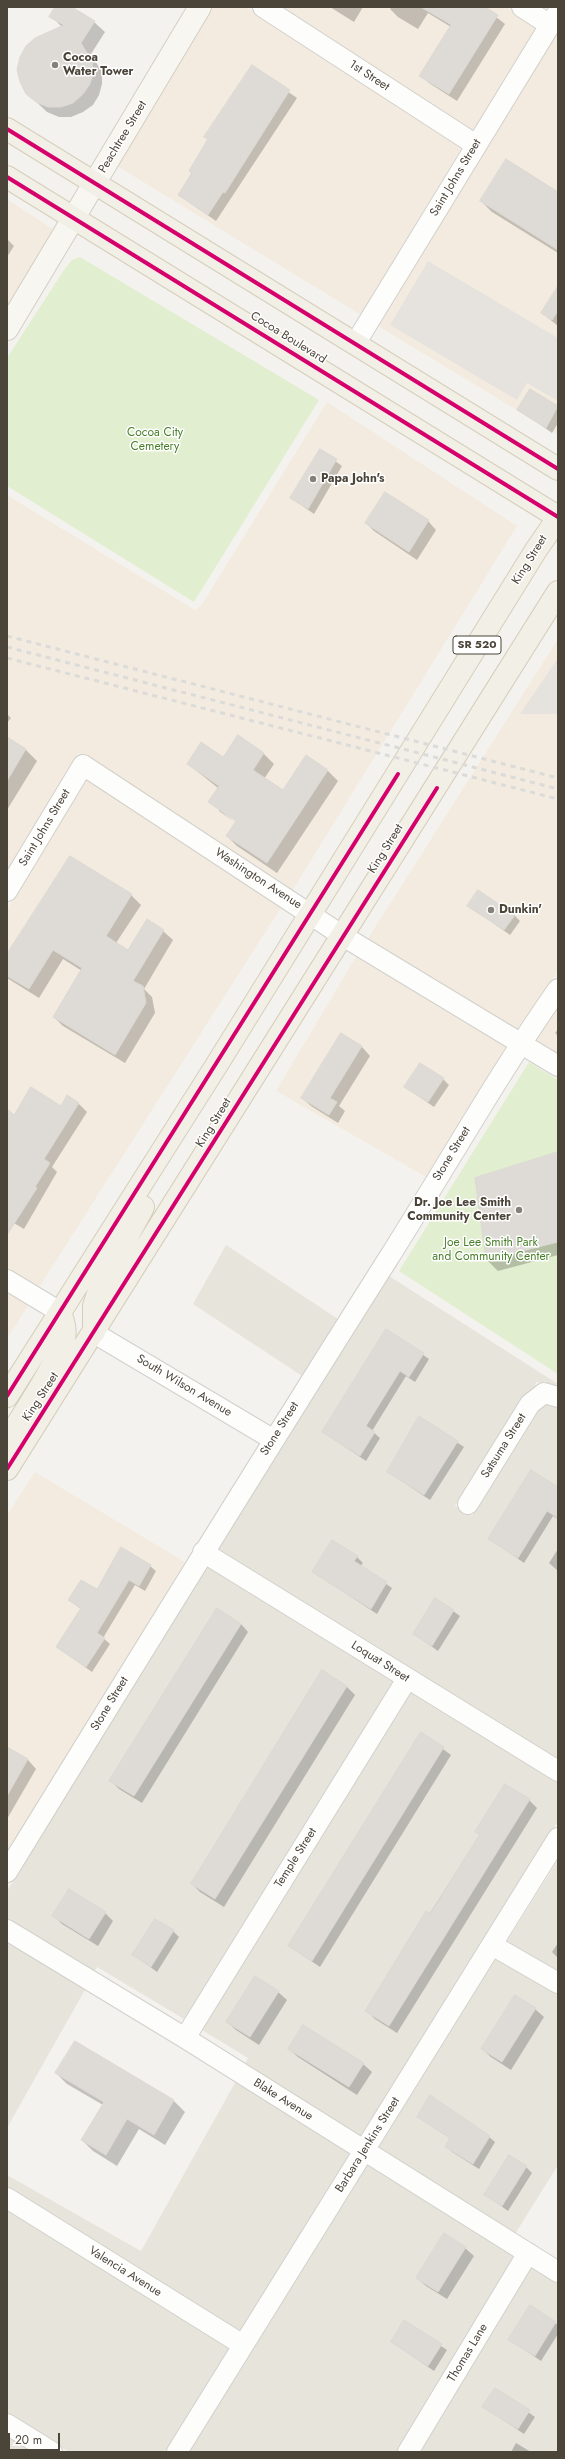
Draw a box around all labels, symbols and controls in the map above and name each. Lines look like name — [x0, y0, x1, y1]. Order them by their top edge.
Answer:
place label: Cocoa Water Tower — [63, 51, 133, 79]
street label: 1st Street — [346, 58, 392, 94]
marker: Cocoa Water Tower — [50, 60, 60, 70]
street label: Peachtree Street — [96, 98, 150, 176]
street label: Saint Johns Street — [427, 137, 485, 219]
street label: Cocoa Boulevard — [247, 309, 329, 367]
park label: Cocoa City Cemetery — [127, 426, 183, 454]
place label: Papa John's — [321, 472, 384, 486]
marker: Papa John's — [308, 474, 318, 484]
street label: King Street — [509, 533, 551, 587]
road number: SR 520 — [453, 636, 501, 654]
street label: Saint Johns Street — [16, 787, 74, 869]
street label: King Street — [365, 822, 407, 876]
street label: Washington Avenue — [212, 846, 304, 912]
place label: Dunkin' — [499, 903, 542, 917]
marker: Dunkin' — [486, 905, 496, 915]
street label: King Street — [193, 1096, 235, 1150]
street label: Stone Street — [430, 1124, 474, 1184]
place label: Dr. Joe Lee Smith Community Center — [407, 1196, 511, 1224]
marker: Dr. Joe Lee Smith Community Center — [514, 1205, 524, 1215]
park label: Joe Lee Smith Park and Community Center — [432, 1236, 550, 1264]
street label: South Wilson Avenue — [134, 1352, 234, 1420]
street label: King Street — [20, 1370, 62, 1424]
street label: Stone Street — [258, 1399, 302, 1459]
street label: Satsuma Street — [478, 1411, 530, 1481]
street label: Loquat Street — [348, 1638, 412, 1686]
street label: Stone Street — [88, 1674, 132, 1734]
street label: Temple Street — [272, 1825, 320, 1891]
street label: Blake Avenue — [251, 2076, 315, 2124]
street label: Barbara Jenkins Street — [333, 2095, 403, 2195]
street label: Valencia Avenue — [86, 2244, 164, 2300]
street label: Thomas Lane — [445, 2321, 491, 2385]
scale bar — [10, 2425, 62, 2451]
text: 20 m — [15, 2431, 42, 2449]

